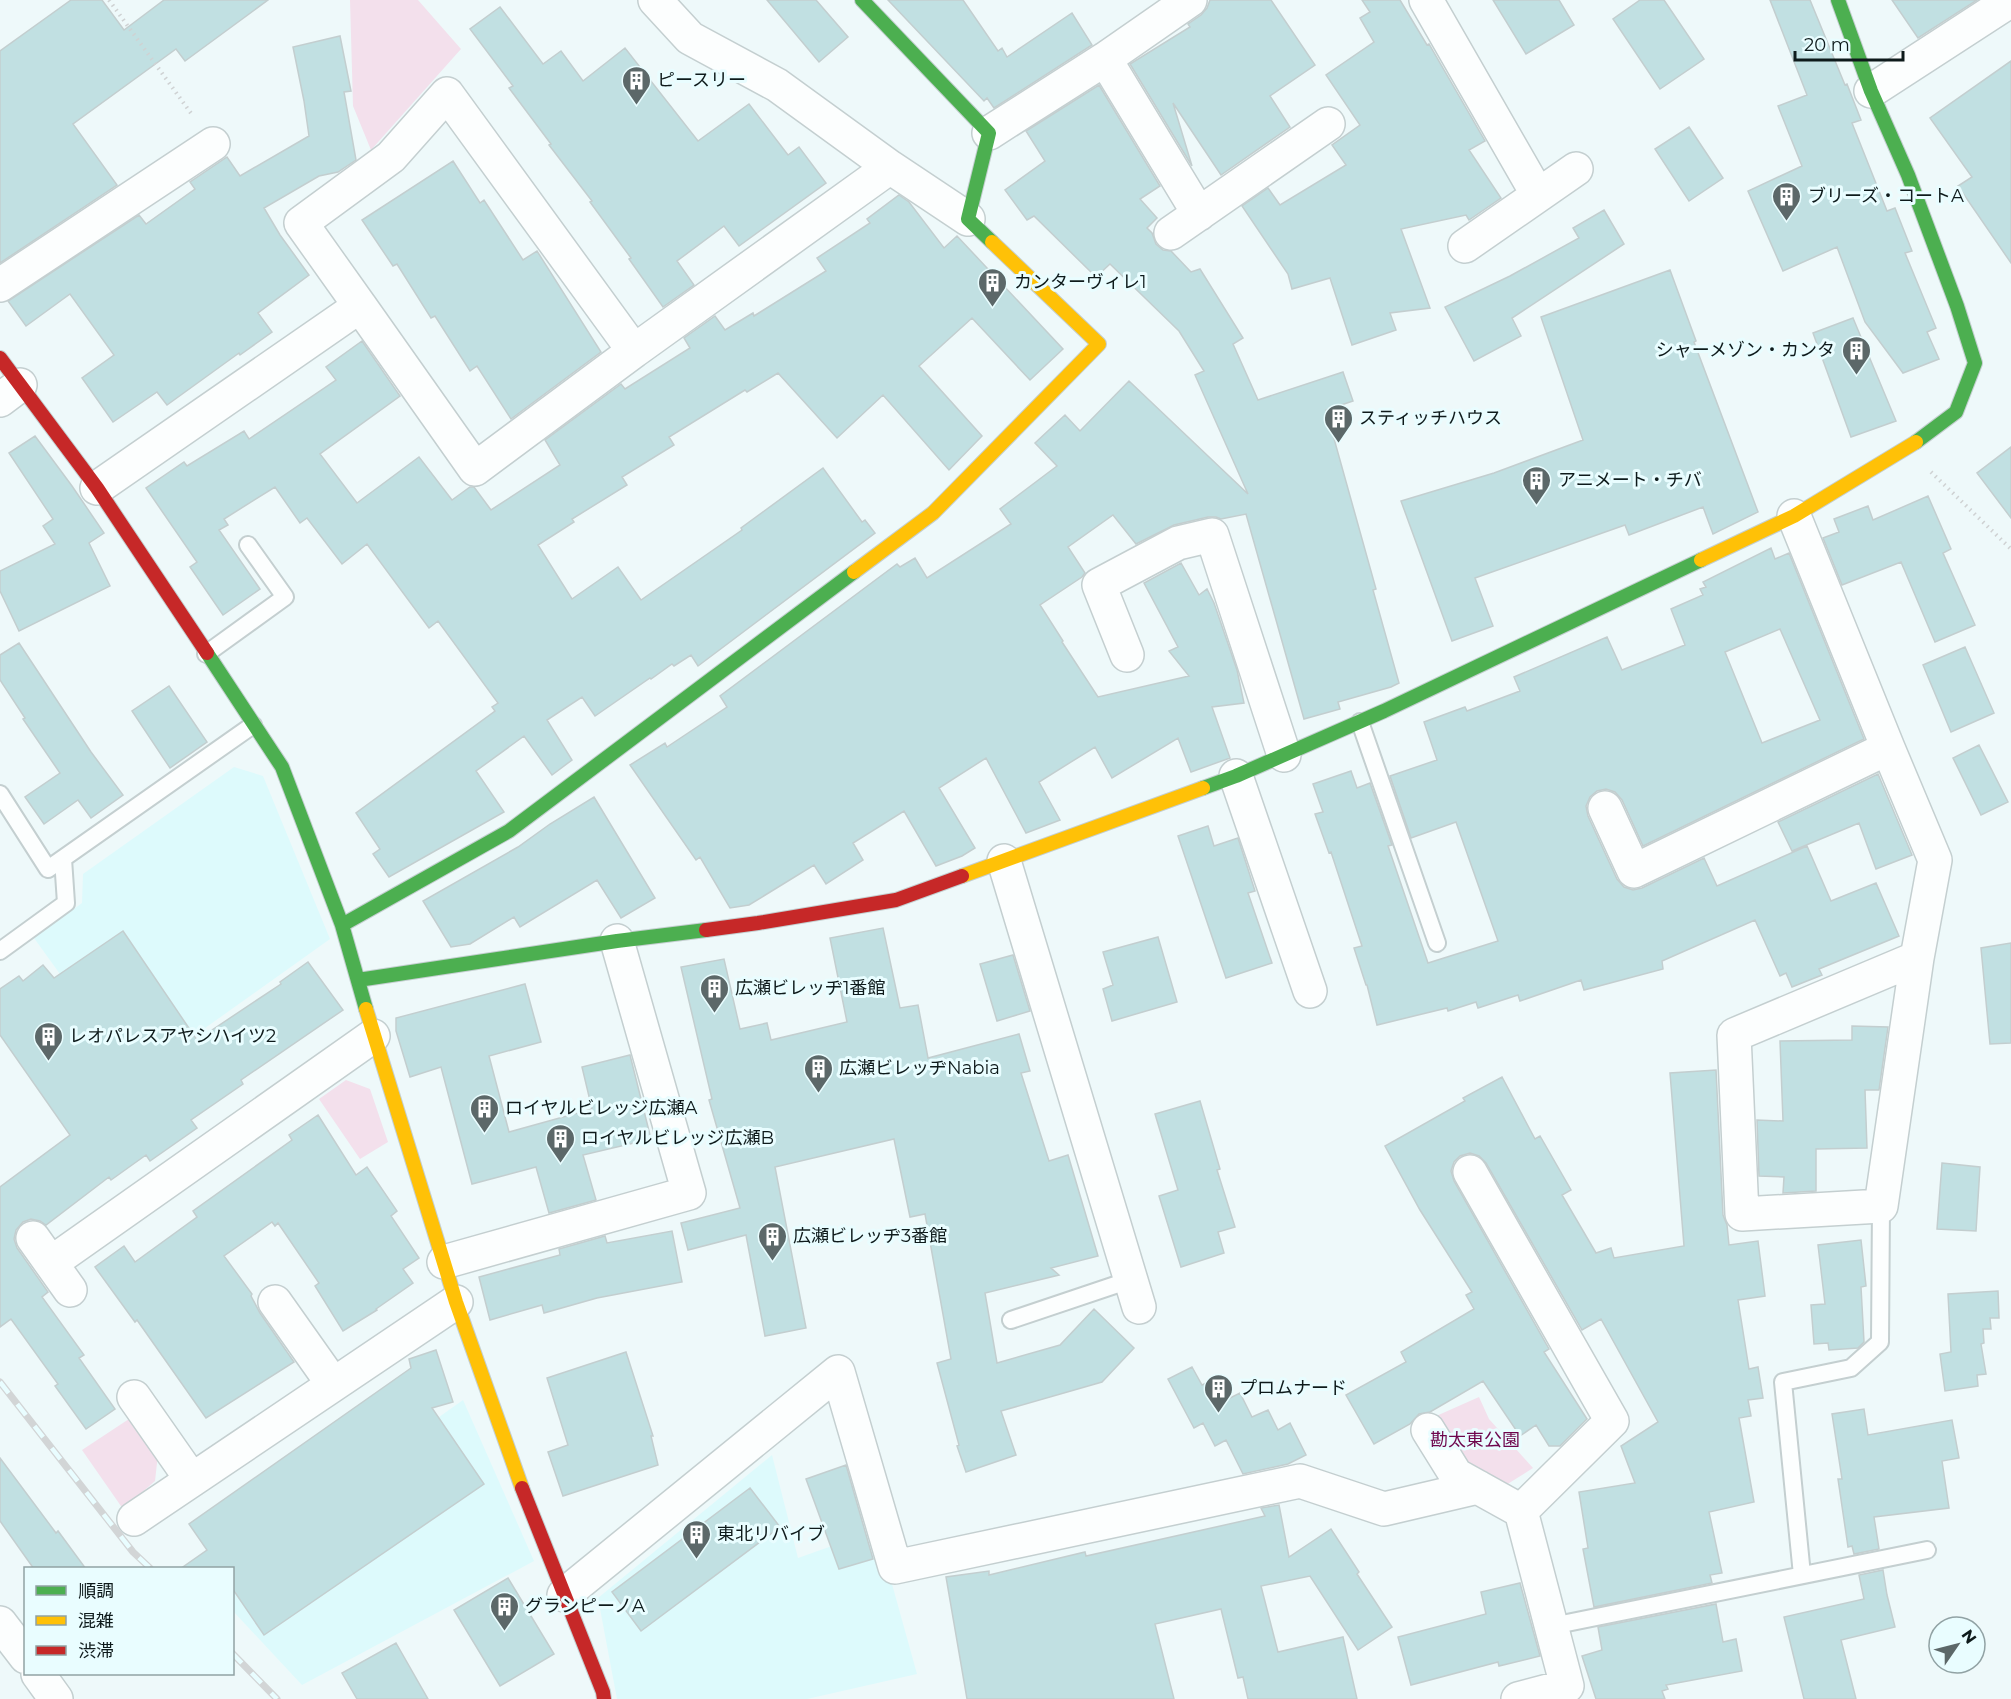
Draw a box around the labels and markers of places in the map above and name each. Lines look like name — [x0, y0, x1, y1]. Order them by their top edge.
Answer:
building icon: ピースリー — [620, 64, 652, 106]
place label: ピースリー — [657, 69, 746, 91]
building icon: ブリーズ・コートA — [1771, 180, 1803, 222]
place label: ブリーズ・コートA — [1808, 185, 1964, 207]
building icon: カンターヴィレ1 — [977, 266, 1009, 308]
place label: カンターヴィレ1 — [1014, 271, 1147, 293]
building icon: シャーメゾン・カンタ — [1840, 334, 1872, 376]
place label: シャーメゾン・カンタ — [1656, 339, 1835, 361]
building icon: スティッチハウス — [1322, 402, 1354, 444]
place label: スティッチハウス — [1359, 407, 1502, 429]
building icon: アニメート・チバ — [1521, 464, 1553, 506]
place label: アニメート・チバ — [1558, 469, 1702, 491]
building icon: 広瀬ビレッヂ1番館 — [698, 972, 730, 1014]
place label: 広瀬ビレッヂ1番館 — [735, 977, 886, 999]
building icon: レオパレスアヤシハイツ2 — [32, 1020, 64, 1062]
place label: レオパレスアヤシハイツ2 — [69, 1025, 276, 1047]
building icon: 広瀬ビレッヂNabia — [802, 1052, 834, 1094]
place label: 広瀬ビレッヂNabia — [839, 1057, 1000, 1079]
building icon: ロイヤルビレッジ広瀬A — [468, 1092, 500, 1134]
place label: ロイヤルビレッジ広瀬A — [505, 1097, 697, 1119]
building icon: ロイヤルビレッジ広瀬B — [544, 1122, 576, 1164]
place label: ロイヤルビレッジ広瀬B — [581, 1127, 774, 1149]
building icon: 広瀬ビレッヂ3番館 — [756, 1220, 788, 1262]
place label: 広瀬ビレッヂ3番館 — [793, 1225, 947, 1247]
building icon: プロムナード — [1202, 1372, 1234, 1414]
place label: プロムナード — [1239, 1377, 1347, 1399]
building icon: 東北リバイブ — [680, 1518, 712, 1560]
place label: 東北リバイブ — [717, 1523, 825, 1545]
building icon: グランピーノA — [488, 1590, 520, 1632]
place label: グランピーノA — [525, 1595, 645, 1617]

